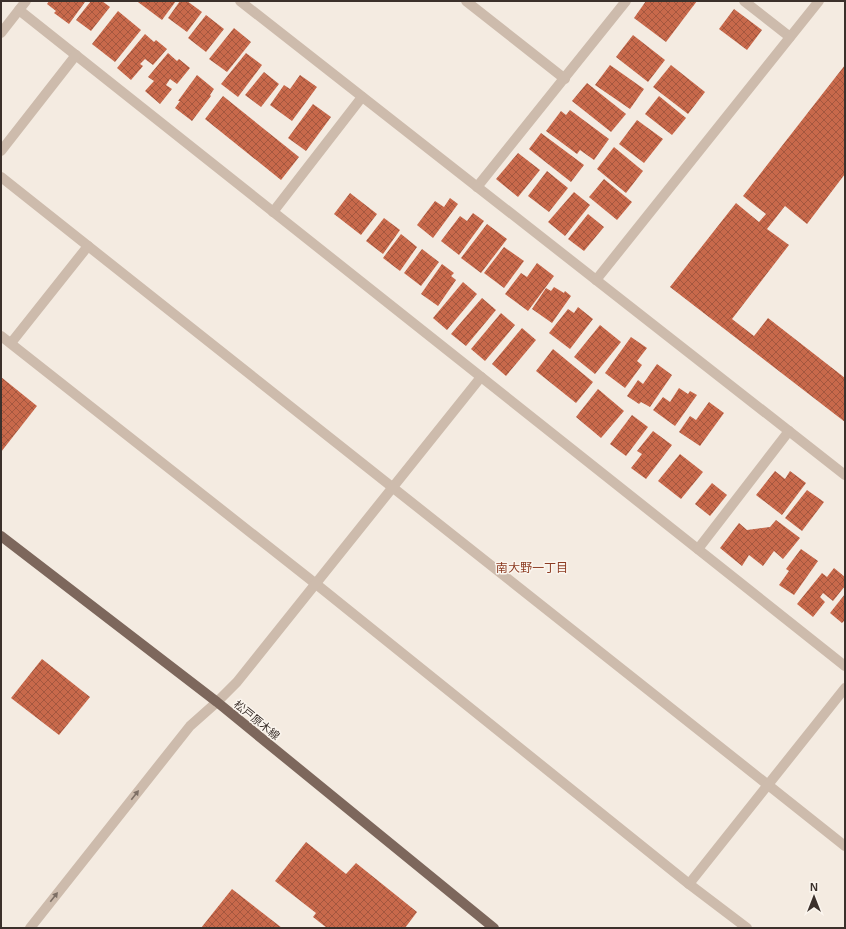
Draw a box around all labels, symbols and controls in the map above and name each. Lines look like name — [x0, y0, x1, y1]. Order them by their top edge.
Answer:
district label: 南大野一丁目 — [496, 561, 568, 575]
street label: 松戸原木線 — [232, 698, 282, 742]
one-way arrow — [131, 790, 139, 801]
north arrow — [794, 877, 834, 917]
text: N — [810, 881, 818, 893]
one-way arrow — [50, 892, 59, 903]

